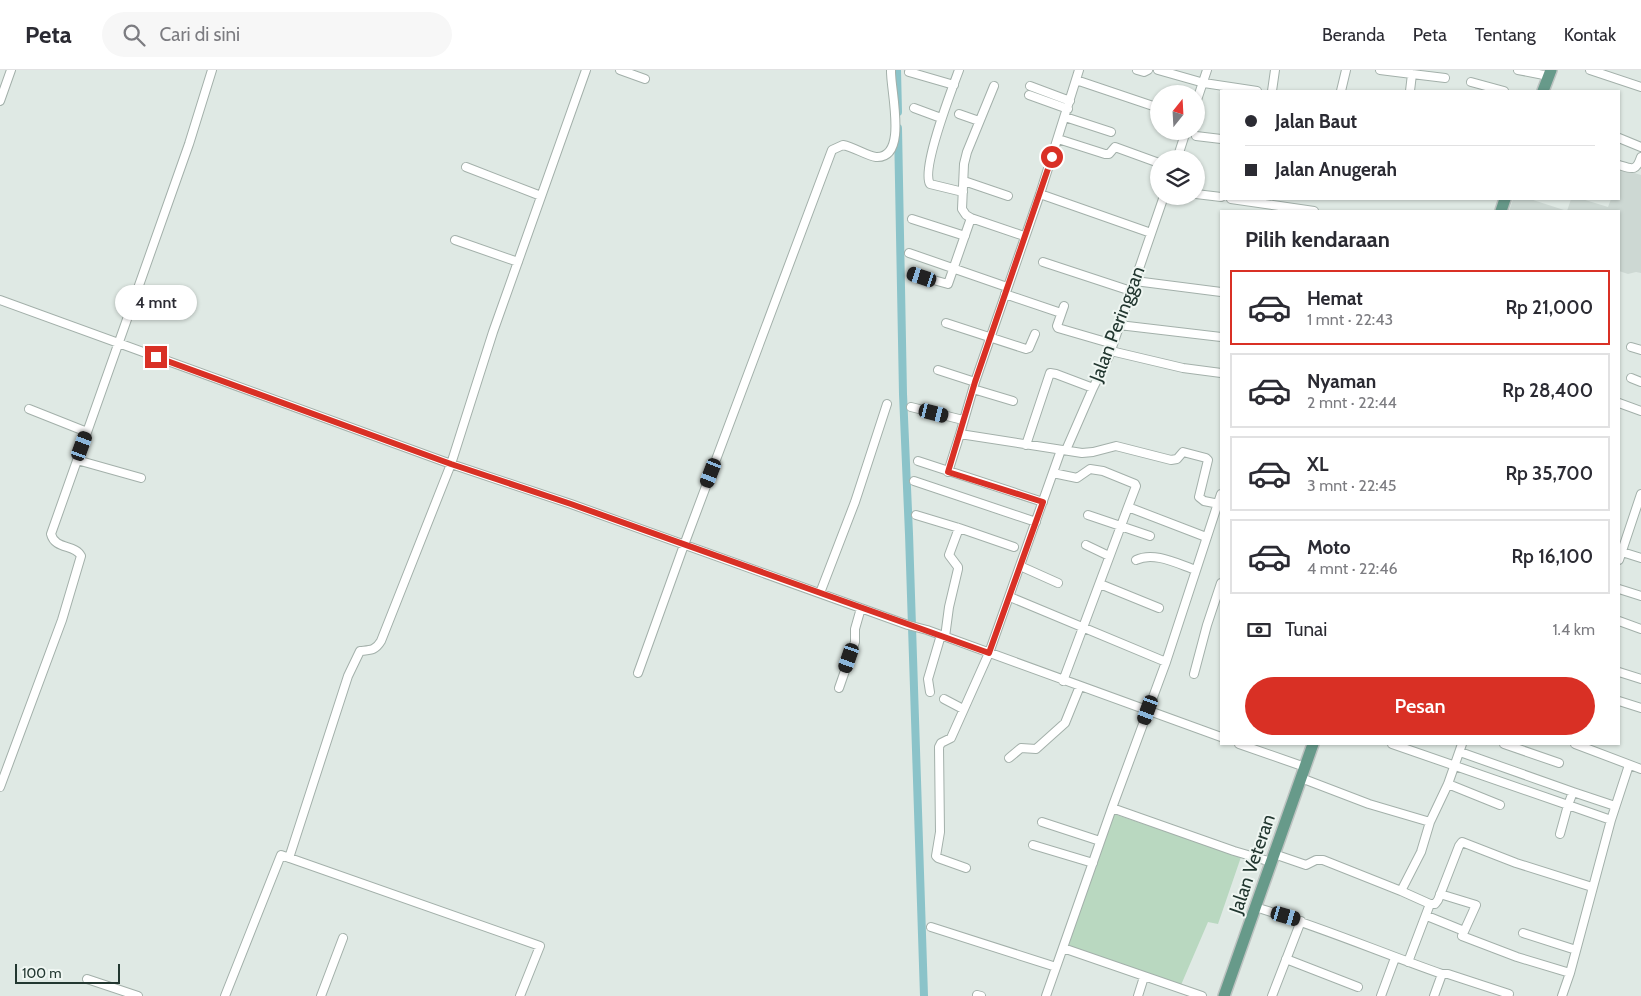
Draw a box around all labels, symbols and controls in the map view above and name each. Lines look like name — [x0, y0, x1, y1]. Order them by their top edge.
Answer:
search box — [102, 12, 452, 57]
text: Peta — [25, 20, 72, 49]
icon: search — [120, 21, 148, 49]
text: Cari di sini — [160, 23, 240, 46]
text: Beranda — [1322, 24, 1385, 46]
text: Peta — [1413, 24, 1447, 46]
text: Tentang — [1475, 24, 1536, 46]
text: Kontak — [1564, 24, 1616, 46]
north arrow — [1150, 85, 1205, 140]
map controls — [1150, 85, 1205, 205]
text: Jalan Baut — [1275, 110, 1357, 133]
route start — [1041, 146, 1063, 168]
button: layers — [1150, 150, 1205, 205]
text: Jalan Anugerah — [1275, 158, 1397, 181]
text: Pilih kendaraan — [1245, 226, 1390, 253]
street label: Jalan Peringgan — [1084, 263, 1150, 386]
car — [905, 265, 938, 289]
callout: 4 mnt — [115, 284, 197, 320]
icon: car — [1247, 285, 1292, 330]
text: Hemat — [1307, 287, 1363, 310]
text: 4 mnt — [135, 293, 177, 312]
text: Rp 21,000 — [1506, 296, 1593, 319]
text: 1 mnt · 22:43 — [1307, 310, 1393, 329]
route end — [145, 346, 167, 368]
icon: car — [1247, 368, 1292, 413]
text: Nyaman — [1307, 370, 1376, 393]
text: Rp 28,400 — [1502, 379, 1593, 402]
text: 2 mnt · 22:44 — [1307, 393, 1397, 412]
car — [917, 402, 950, 424]
car — [69, 429, 94, 463]
icon: car — [1247, 451, 1292, 496]
text: XL — [1307, 453, 1328, 476]
car — [698, 456, 723, 490]
text: Rp 35,700 — [1505, 462, 1593, 485]
text: 3 mnt · 22:45 — [1307, 476, 1397, 495]
icon: car — [1247, 534, 1292, 579]
text: Moto — [1307, 536, 1351, 559]
text: Rp 16,100 — [1512, 545, 1593, 568]
text: 4 mnt · 22:46 — [1307, 559, 1398, 578]
icon: cash — [1245, 616, 1273, 644]
text: Tunai — [1285, 618, 1327, 641]
text: 1.4 km — [1552, 620, 1595, 639]
car — [837, 641, 860, 675]
button: Pesan — [1245, 677, 1595, 735]
car — [1135, 693, 1160, 727]
street label: Jalan Veteran — [1224, 811, 1280, 918]
car — [1269, 905, 1302, 927]
scale bar — [15, 961, 120, 984]
text: 100 m — [22, 964, 62, 982]

